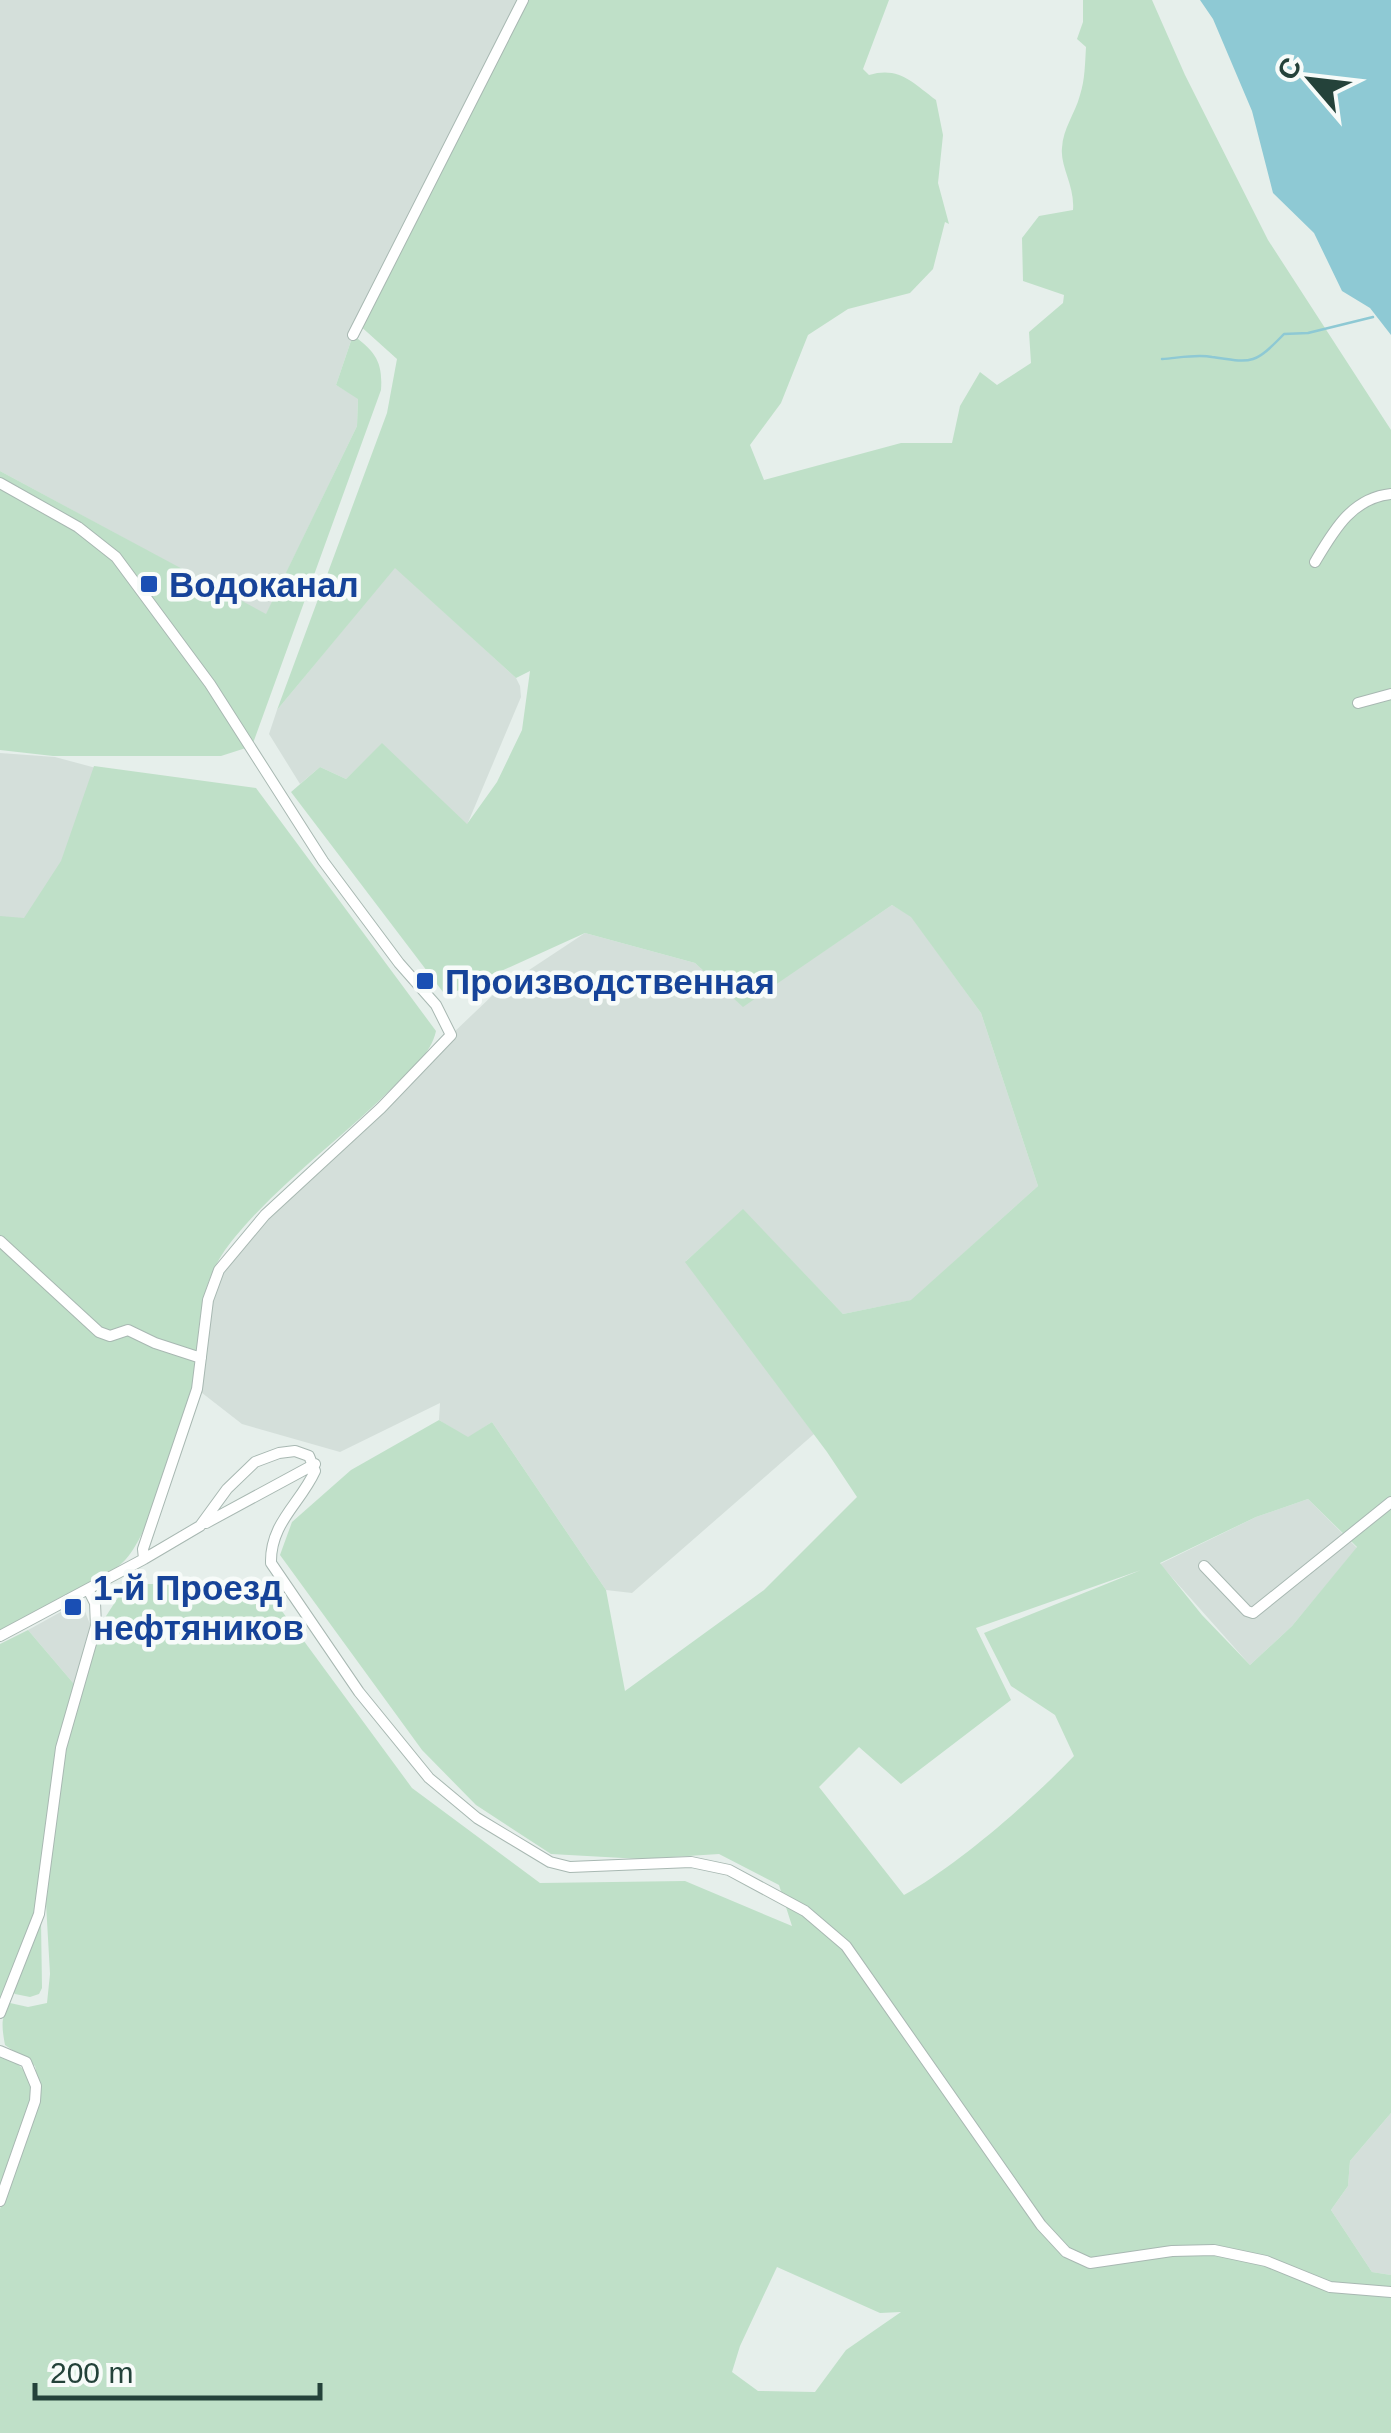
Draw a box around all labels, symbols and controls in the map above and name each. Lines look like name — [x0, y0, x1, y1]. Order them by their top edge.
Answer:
north arrow — [1261, 30, 1361, 130]
text: С — [1271, 52, 1308, 85]
place label: Водоканал — [169, 565, 359, 604]
marker: Водоканал — [138, 573, 160, 595]
place label: Производственная — [445, 962, 775, 1001]
marker: Производственная — [414, 970, 436, 992]
place label: 1-й Проезд нефтяников — [93, 1568, 304, 1647]
marker: 1-й Проезд нефтяников — [62, 1596, 84, 1618]
scale bar — [35, 2338, 320, 2400]
text: 200 m — [50, 2356, 133, 2389]

